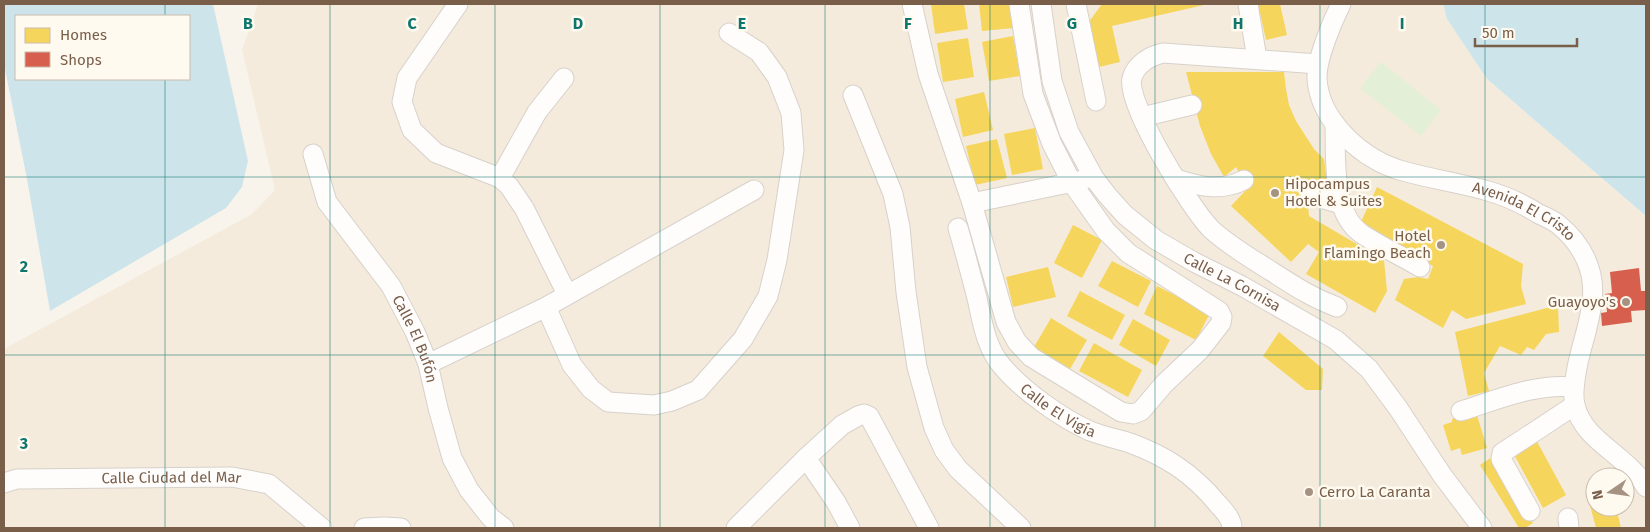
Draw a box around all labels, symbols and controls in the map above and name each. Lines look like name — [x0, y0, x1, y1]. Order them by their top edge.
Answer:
text: B — [243, 14, 253, 33]
text: C — [407, 14, 417, 33]
text: D — [573, 14, 583, 33]
text: E — [738, 14, 746, 33]
text: F — [904, 14, 912, 33]
text: G — [1067, 14, 1077, 33]
text: H — [1233, 14, 1243, 33]
text: I — [1400, 14, 1404, 33]
legend — [15, 15, 190, 80]
scale bar — [1475, 15, 1578, 47]
text: 50 m — [1482, 24, 1515, 42]
text: Homes — [60, 26, 107, 44]
text: Shops — [60, 51, 102, 69]
place label: Hipocampus Hotel & Suites — [1285, 175, 1382, 210]
street label: Avenida El Cristo — [1471, 178, 1579, 244]
marker: Hipocampus Hotel & Suites — [1269, 187, 1281, 199]
place label: Hotel Flamingo Beach — [1324, 227, 1432, 262]
marker: Hotel Flamingo Beach — [1435, 239, 1447, 251]
street label: Calle La Cornisa — [1180, 249, 1284, 315]
text: 2 — [20, 257, 28, 276]
street label: Calle El Bufón — [388, 292, 441, 384]
place label: Guayoyo's — [1548, 293, 1616, 311]
marker: Guayoyo's — [1620, 296, 1632, 308]
street label: Calle El Vigía — [1017, 380, 1098, 441]
text: 3 — [19, 434, 28, 453]
north arrow — [1585, 467, 1635, 517]
street label: Calle Ciudad del Mar — [101, 468, 243, 488]
place label: Cerro La Caranta — [1319, 483, 1431, 501]
marker: Cerro La Caranta — [1303, 486, 1315, 498]
text: N — [1588, 488, 1607, 501]

